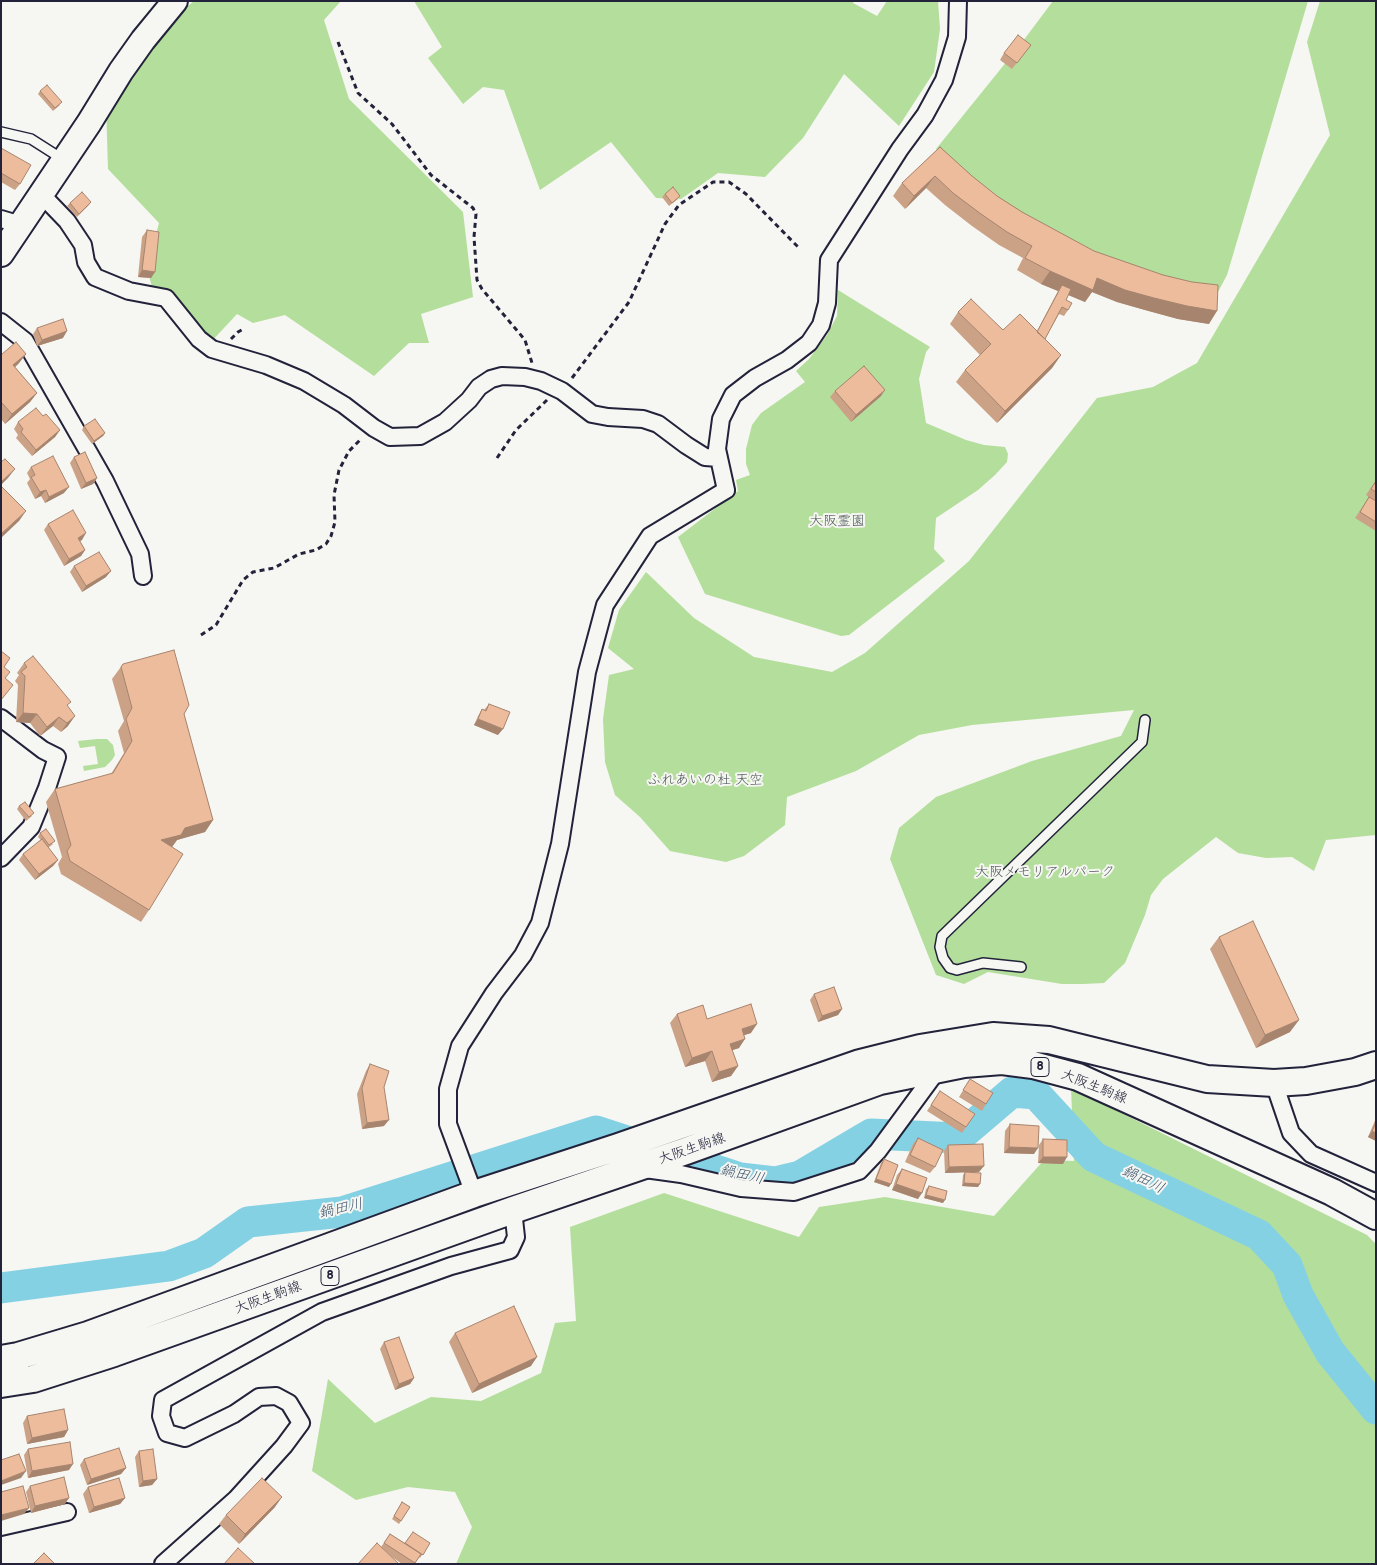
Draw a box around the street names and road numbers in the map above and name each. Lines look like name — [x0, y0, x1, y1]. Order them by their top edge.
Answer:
road number: 8 — [1031, 1058, 1049, 1076]
street label: 大阪生駒線 — [1058, 1066, 1130, 1108]
street label: 大阪生駒線 — [656, 1130, 728, 1168]
road number: 8 — [321, 1266, 339, 1285]
street label: 大阪生駒線 — [232, 1278, 304, 1318]

